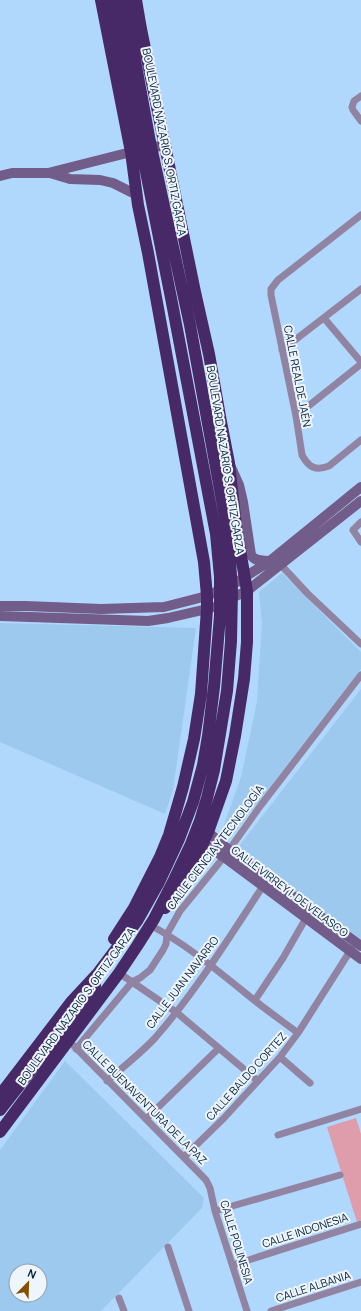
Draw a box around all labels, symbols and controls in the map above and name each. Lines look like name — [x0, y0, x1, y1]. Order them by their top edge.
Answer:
street label: BOULEVARD NAZARIO S. ORTIZ GARZA — [139, 47, 191, 237]
street label: CALLE REAL DE JAÉN — [281, 324, 315, 428]
street label: BOULEVARD NAZARIO S. ORTIZ GARZA — [204, 364, 248, 556]
street label: CALLE CIENCIA Y TECNOLOGÍA — [163, 782, 267, 912]
street label: CALLE VIRREY I. DE VELASCO — [228, 842, 352, 940]
street label: BOULEVARD NAZARIO S. ORTIZ GARZA — [14, 924, 138, 1088]
street label: CALLE JUAN NAVARRO — [142, 933, 222, 1031]
street label: CALLE BALDO CORTEZ — [202, 1029, 290, 1123]
street label: CALLE BUENAVENTURA DE LA PAZ — [80, 1037, 211, 1168]
street label: CALLE POLINESIA — [217, 1198, 257, 1286]
street label: CALLE INDONESIA — [260, 1209, 350, 1251]
north arrow — [8, 1263, 48, 1303]
text: N — [26, 1265, 39, 1282]
street label: CALLE ALBANIA — [274, 1267, 352, 1305]

